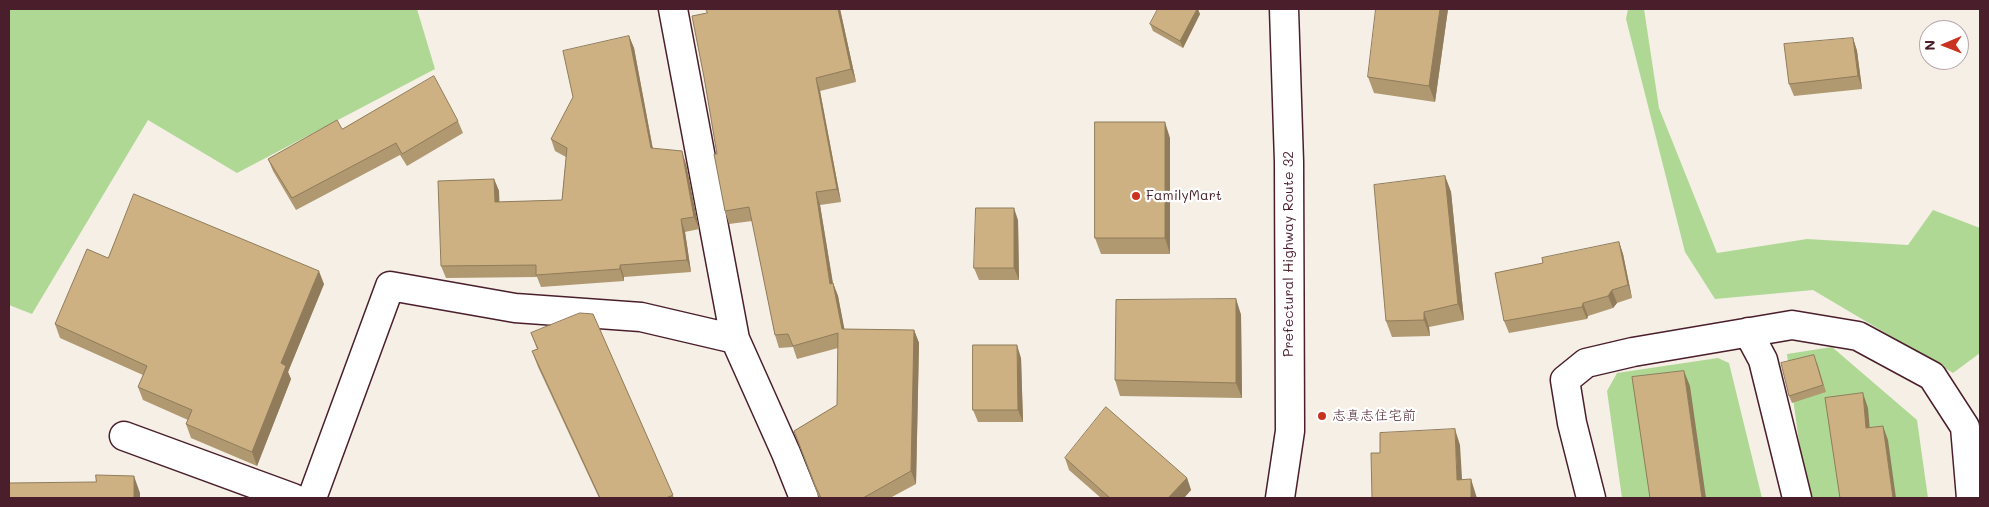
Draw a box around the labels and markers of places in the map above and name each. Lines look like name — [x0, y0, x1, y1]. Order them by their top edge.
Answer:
place label: FamilyMart — [1146, 188, 1222, 204]
marker: FamilyMart — [1130, 190, 1142, 202]
place label: 志真志住宅前 — [1332, 408, 1416, 424]
marker: 志真志住宅前 — [1316, 410, 1328, 422]

